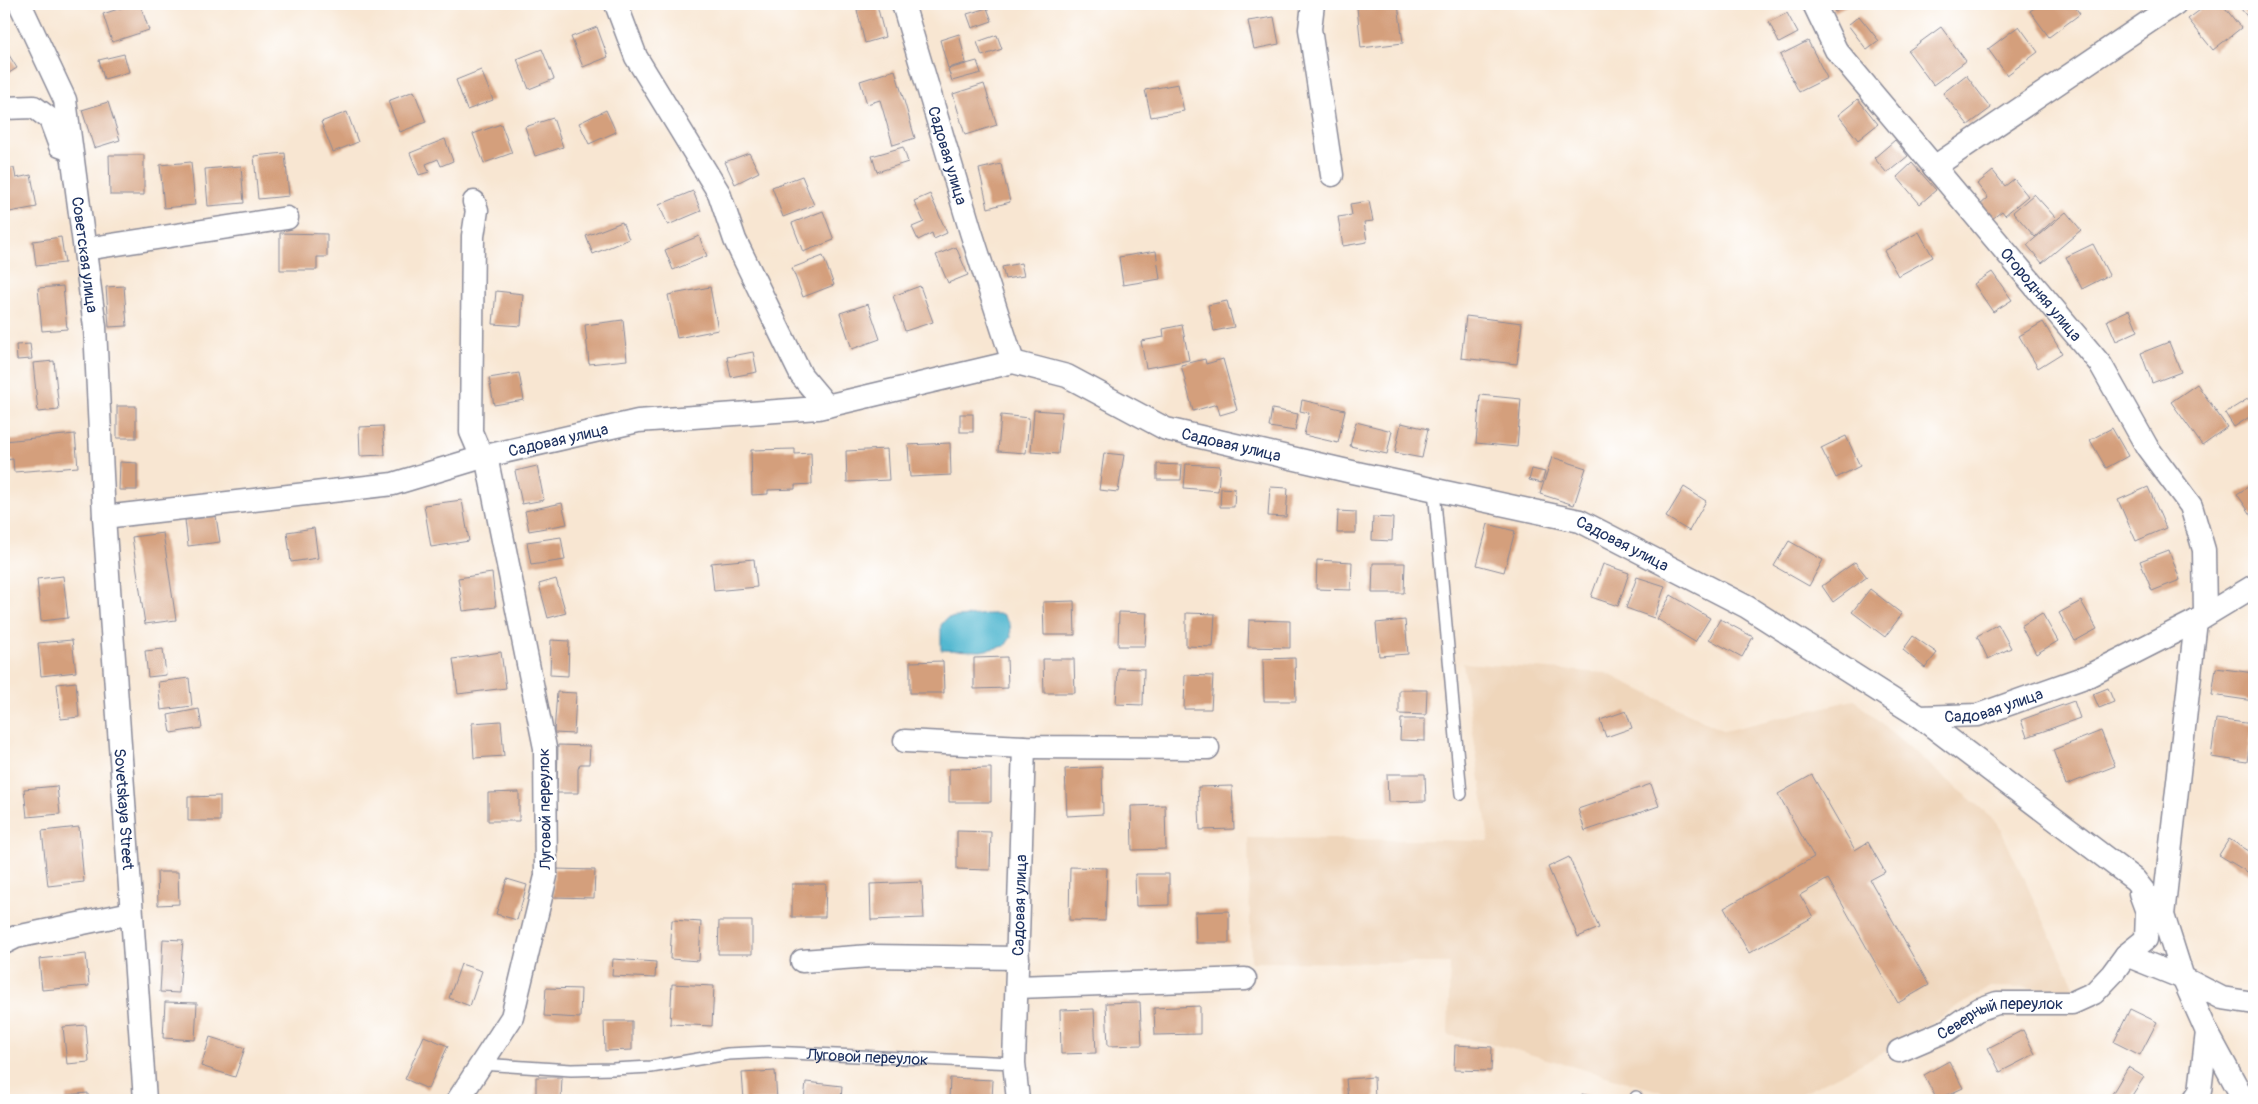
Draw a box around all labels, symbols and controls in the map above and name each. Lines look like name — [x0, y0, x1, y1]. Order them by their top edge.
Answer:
street label: Садовая улица — [923, 104, 971, 207]
street label: Советская улица — [67, 195, 102, 314]
street label: Огородняя улица — [1995, 244, 2086, 346]
street label: Садовая улица — [507, 419, 610, 462]
street label: Садовая улица — [1179, 424, 1283, 466]
street label: Садовая улица — [1572, 512, 1672, 576]
street label: Садовая улица — [1944, 684, 2046, 727]
street label: Sovetskaya Street — [109, 748, 138, 871]
street label: Луговой переулок — [534, 748, 556, 871]
street label: Садовая улица — [1008, 854, 1032, 956]
street label: Северный переулок — [1934, 994, 2063, 1045]
street label: Луговой переулок — [805, 1045, 929, 1070]

